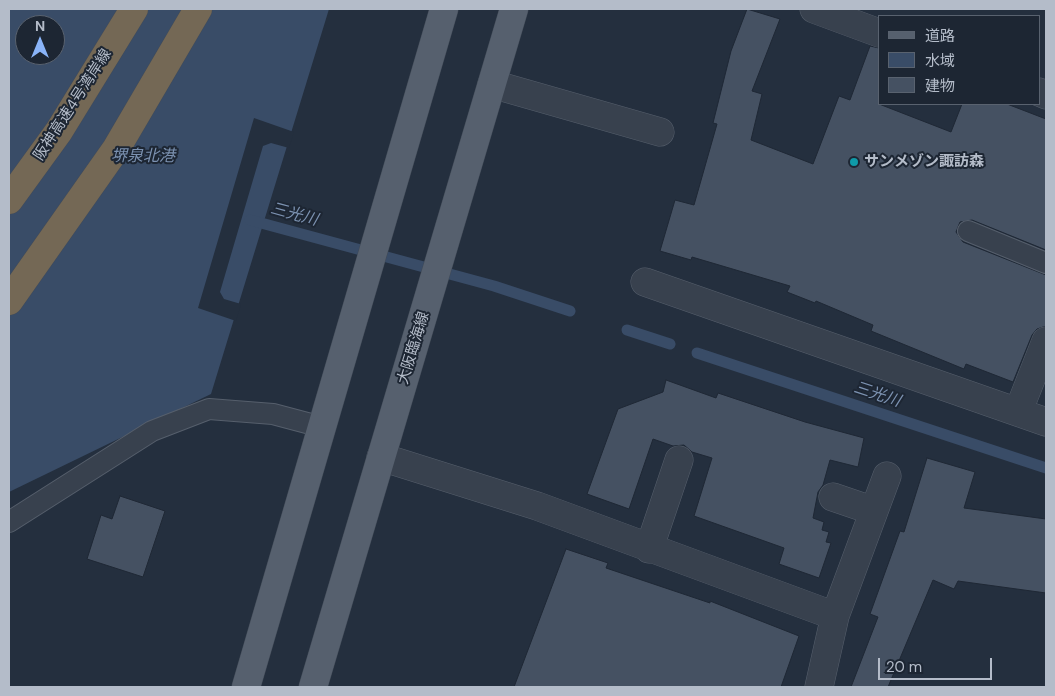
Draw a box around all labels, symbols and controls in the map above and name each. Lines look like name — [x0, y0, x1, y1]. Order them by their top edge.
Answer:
north arrow — [15, 15, 65, 65]
legend — [878, 15, 1040, 105]
text: N — [35, 17, 45, 35]
text: 道路 — [925, 26, 955, 46]
street label: 阪神高速4号湾岸線 — [30, 46, 116, 164]
text: 水域 — [925, 51, 955, 71]
text: 建物 — [925, 76, 955, 96]
water label: 堺泉北港 — [111, 147, 175, 167]
place label: サンメゾン諏訪森 — [864, 153, 984, 171]
marker: サンメゾン諏訪森 — [848, 156, 860, 168]
water label: 三光川 — [268, 200, 320, 230]
street label: 大阪臨海線 — [394, 310, 434, 386]
water label: 三光川 — [851, 378, 903, 412]
scale bar — [880, 648, 994, 680]
text: 20 m — [886, 657, 922, 677]

